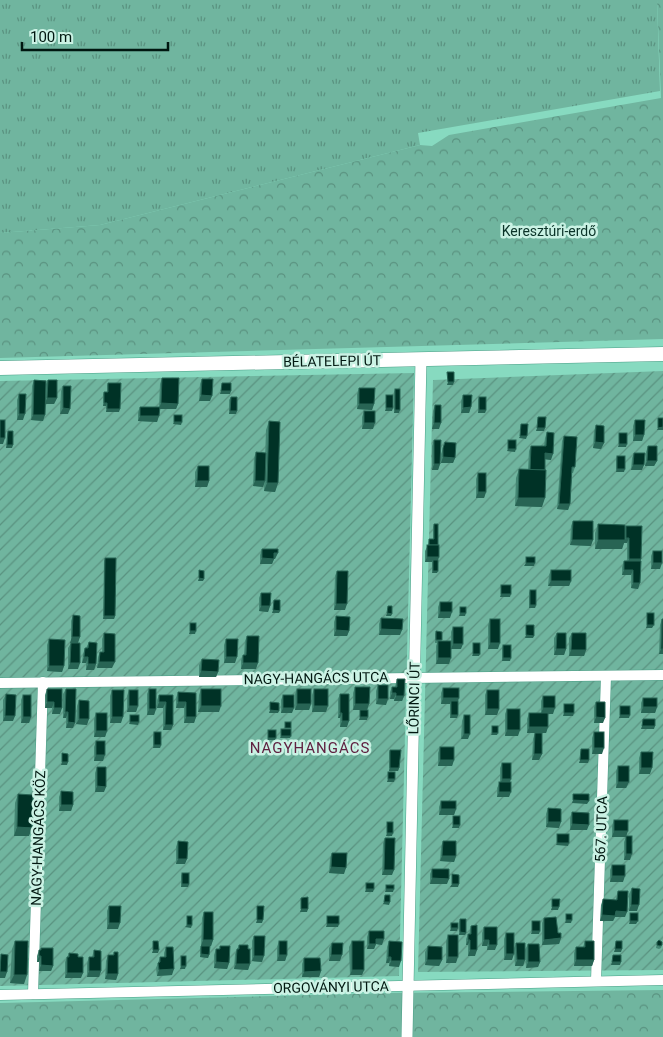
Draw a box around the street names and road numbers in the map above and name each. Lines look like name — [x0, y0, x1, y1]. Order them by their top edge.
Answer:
street label: BÉLATELEPI ÚT — [283, 351, 382, 370]
street label: LŐRINCI ÚT — [404, 661, 423, 735]
street label: NAGY-HANGÁCS UTCA — [243, 668, 389, 687]
street label: NAGY-HANGÁCS KÖZ — [27, 770, 48, 906]
street label: 567. UTCA — [592, 796, 610, 862]
street label: ORGOVÁNYI UTCA — [273, 977, 389, 996]

